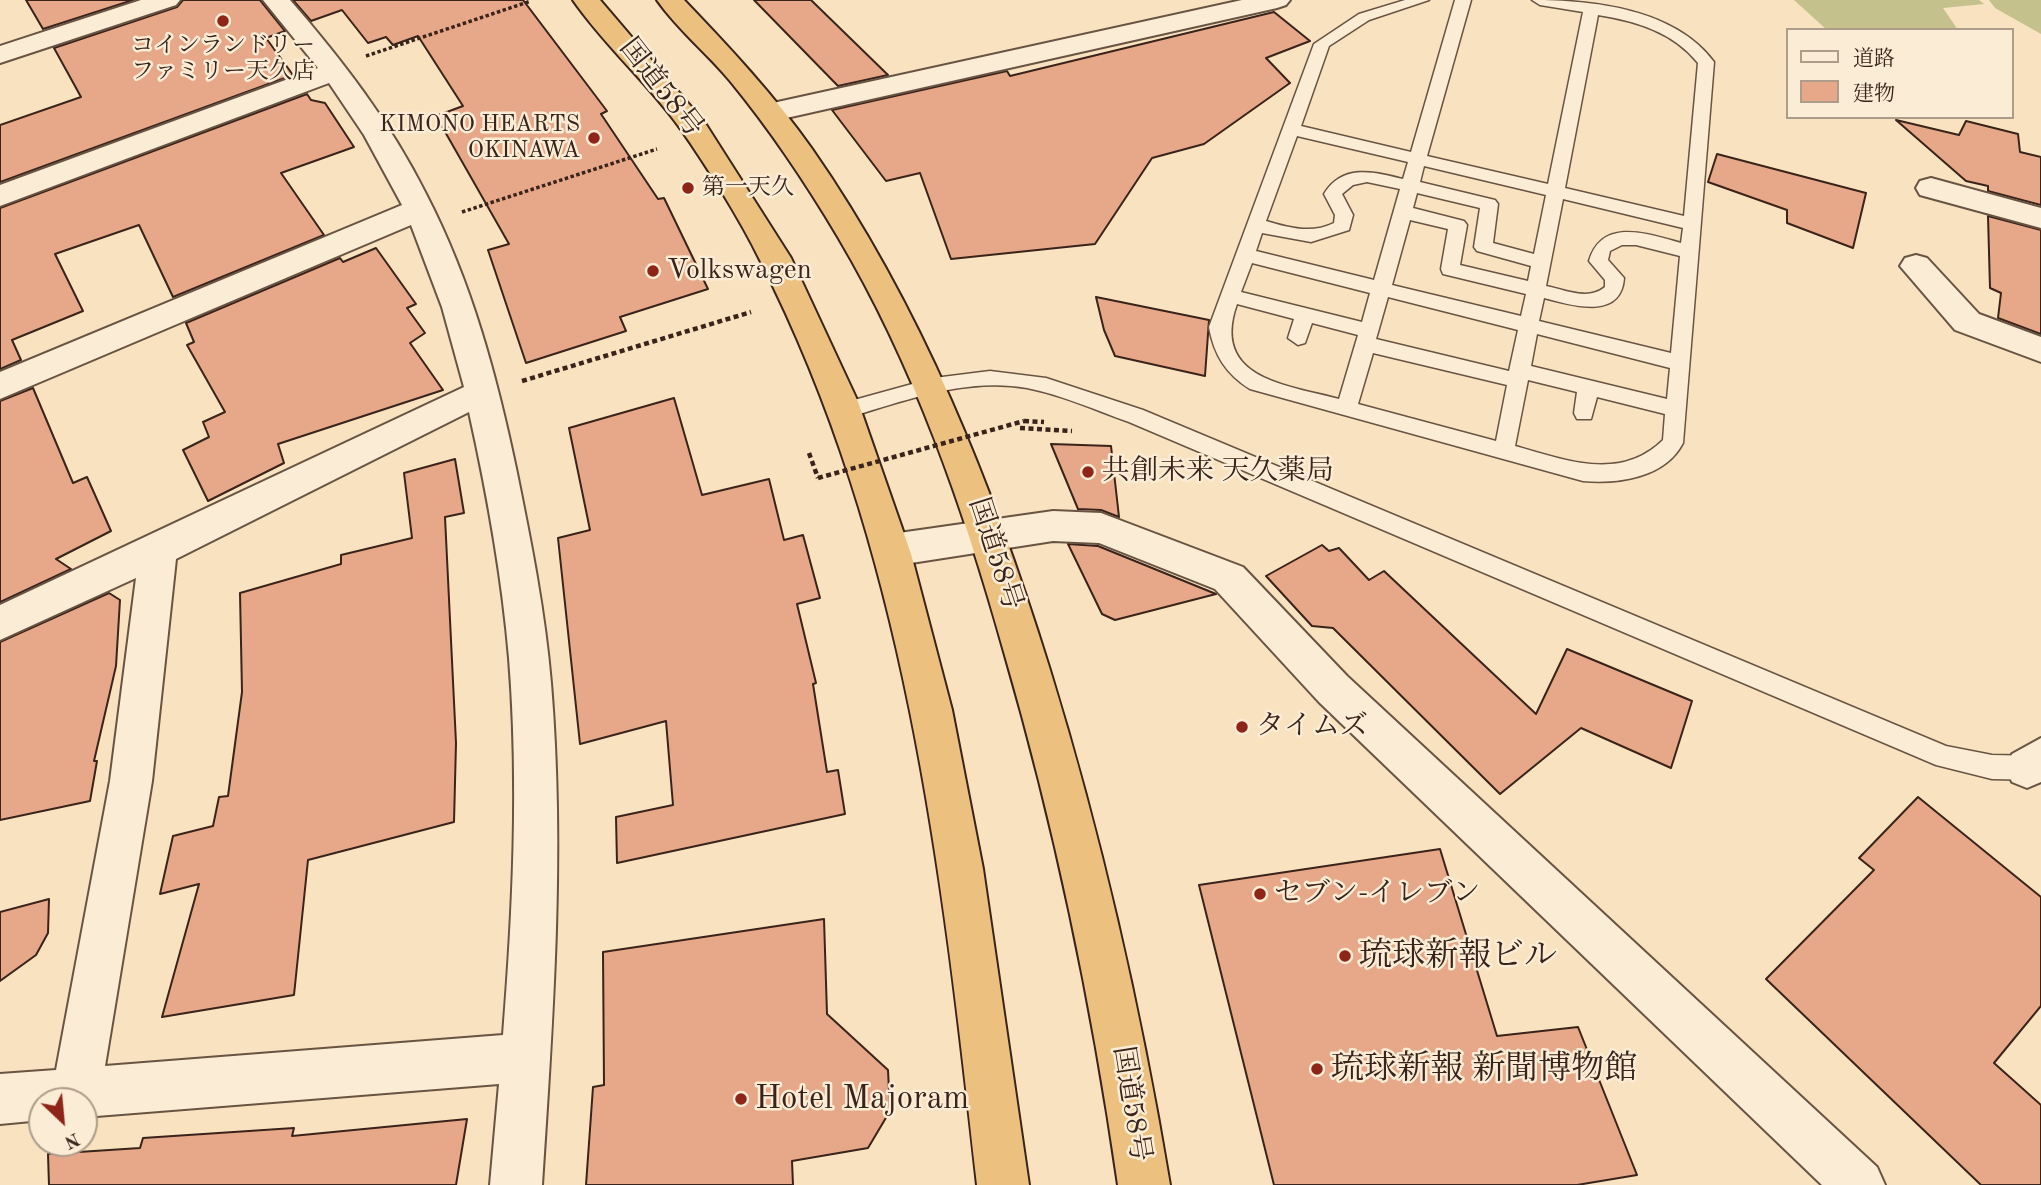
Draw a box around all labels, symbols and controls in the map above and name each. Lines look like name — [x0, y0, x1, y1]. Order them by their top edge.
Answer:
marker: コインランドリー ファミリー天久店 — [215, 13, 231, 29]
legend — [1786, 28, 2013, 119]
place label: コインランドリー ファミリー天久店 — [131, 32, 315, 86]
street label: 国道58号 — [612, 32, 710, 144]
text: 道路 — [1853, 49, 1895, 70]
text: 建物 — [1853, 84, 1895, 105]
place label: KIMONO HEARTS OKINAWA — [379, 111, 580, 165]
marker: KIMONO HEARTS OKINAWA — [586, 130, 602, 146]
place label: 第一天久 — [702, 174, 794, 202]
marker: 第一天久 — [680, 180, 696, 196]
place label: Volkswagen — [667, 254, 812, 288]
marker: Volkswagen — [645, 263, 661, 279]
place label: 共創未来 天久薬局 — [1102, 455, 1334, 489]
marker: 共創未来 天久薬局 — [1080, 464, 1096, 480]
street label: 国道58号 — [961, 493, 1029, 615]
place label: タイムズ — [1256, 710, 1368, 744]
marker: タイムズ — [1234, 719, 1250, 735]
place label: セブン-イレブン — [1274, 877, 1480, 911]
marker: セブン-イレブン — [1252, 886, 1268, 902]
place label: 琉球新報ビル — [1359, 936, 1557, 976]
marker: 琉球新報ビル — [1337, 948, 1353, 964]
street label: 国道58号 — [1105, 1044, 1157, 1164]
place label: 琉球新報 新聞博物館 — [1331, 1049, 1637, 1089]
marker: 琉球新報 新聞博物館 — [1309, 1061, 1325, 1077]
place label: Hotel Majoram — [755, 1079, 969, 1119]
north arrow — [28, 1087, 98, 1157]
marker: Hotel Majoram — [733, 1091, 749, 1107]
text: N — [61, 1128, 82, 1151]

